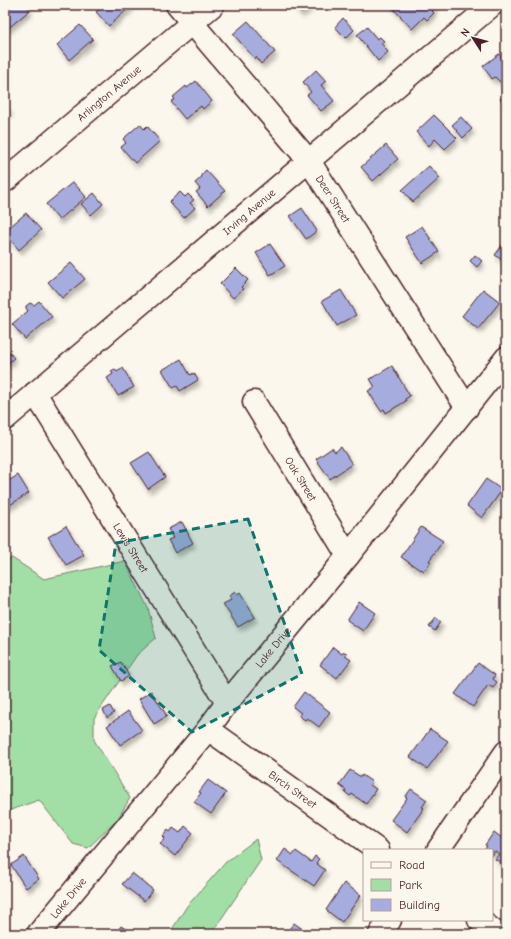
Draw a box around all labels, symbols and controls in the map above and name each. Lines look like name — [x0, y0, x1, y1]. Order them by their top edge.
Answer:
north arrow — [453, 18, 493, 58]
text: N — [458, 26, 473, 39]
street label: Arlington Avenue — [74, 62, 144, 124]
street label: Deer Street — [313, 173, 353, 225]
street label: Irving Avenue — [220, 185, 278, 238]
street label: Oak Street — [282, 454, 320, 504]
street label: Lewis Street — [111, 521, 151, 576]
street label: Lake Drive — [252, 624, 294, 670]
street label: Birch Street — [266, 768, 320, 811]
legend — [363, 849, 493, 921]
text: Road — [399, 858, 425, 872]
street label: Lake Drive — [47, 874, 89, 921]
text: Park — [399, 878, 422, 892]
text: Building — [399, 898, 440, 912]

